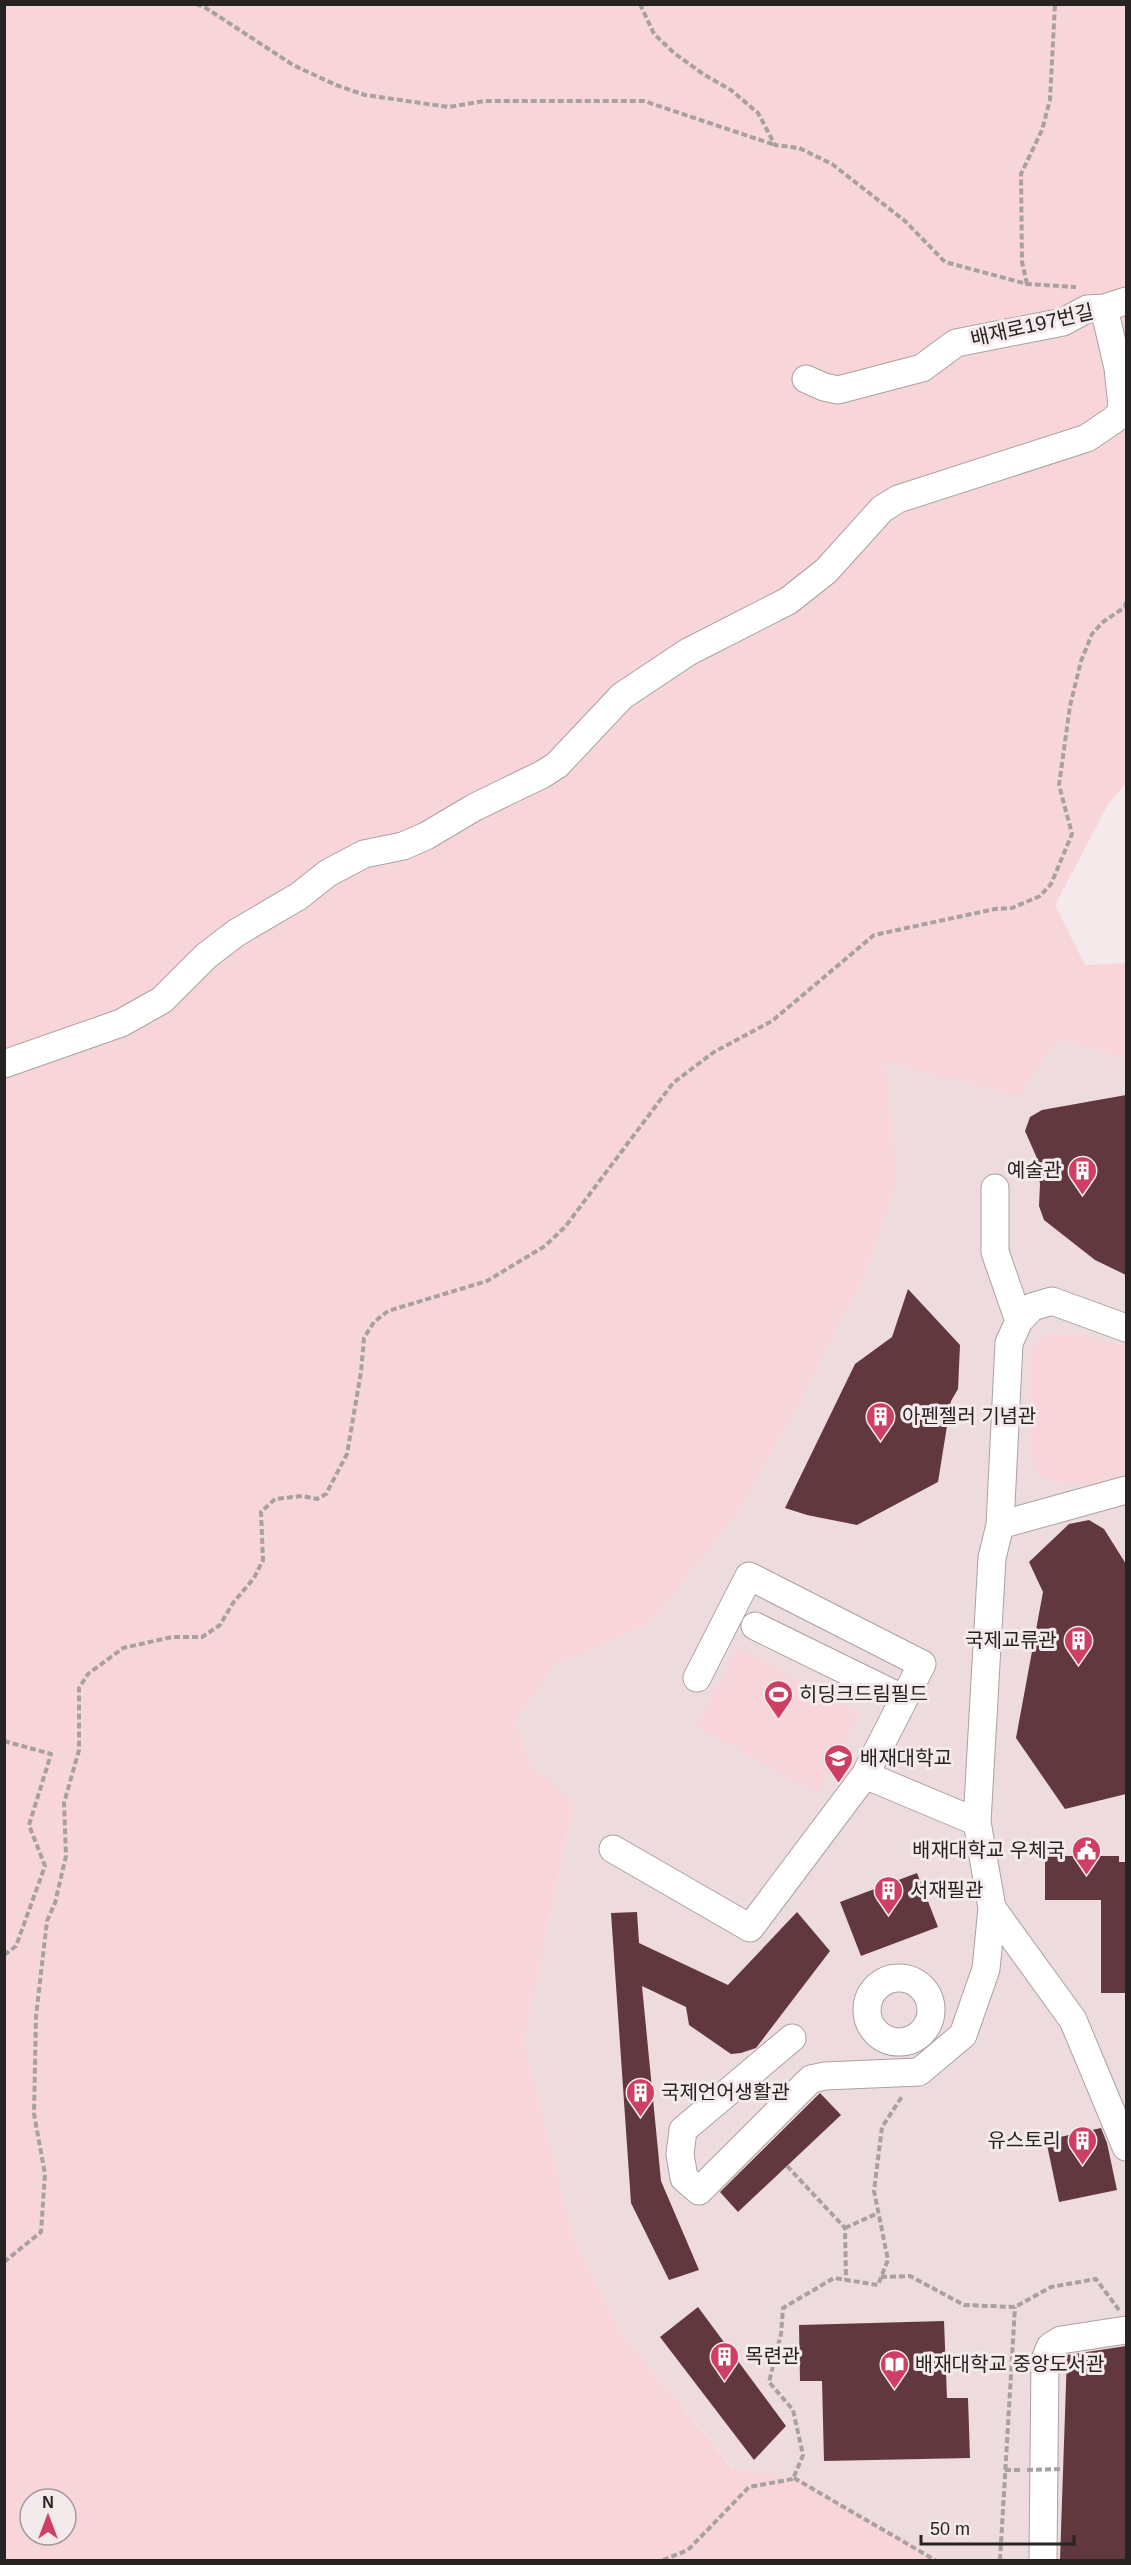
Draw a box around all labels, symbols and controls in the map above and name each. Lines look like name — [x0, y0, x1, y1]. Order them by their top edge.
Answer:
street label: 배재로197번길 — [968, 300, 1096, 350]
building icon: 예술관 — [1067, 1154, 1099, 1196]
place label: 예술관 — [1007, 1159, 1062, 1181]
building icon: 아펜젤러 기념관 — [865, 1400, 897, 1442]
place label: 아펜젤러 기념관 — [902, 1405, 1036, 1427]
building icon: 국제교류관 — [1062, 1624, 1094, 1666]
place label: 국제교류관 — [965, 1629, 1057, 1651]
sports icon: 히딩크드림필드 — [762, 1678, 794, 1720]
place label: 히딩크드림필드 — [799, 1683, 928, 1705]
school or university icon: 배재대학교 — [823, 1742, 855, 1784]
place label: 배재대학교 — [860, 1747, 952, 1769]
public building icon: 배재대학교 우체국 — [1070, 1834, 1102, 1876]
place label: 배재대학교 우체국 — [912, 1839, 1065, 1861]
building icon: 서재필관 — [873, 1874, 905, 1916]
place label: 서재필관 — [910, 1879, 984, 1901]
building icon: 국제언어생활관 — [624, 2076, 656, 2118]
place label: 국제언어생활관 — [661, 2081, 790, 2103]
building icon: 유스토리 — [1066, 2124, 1098, 2166]
place label: 유스토리 — [987, 2129, 1061, 2151]
building icon: 목련관 — [708, 2340, 740, 2382]
place label: 목련관 — [745, 2345, 800, 2367]
library icon: 배재대학교 중앙도서관 — [878, 2348, 910, 2390]
place label: 배재대학교 중앙도서관 — [915, 2353, 1105, 2375]
north arrow — [18, 2487, 78, 2547]
text: N — [42, 2494, 54, 2511]
scale bar — [921, 2508, 1074, 2546]
text: 50 m — [930, 2519, 970, 2539]

